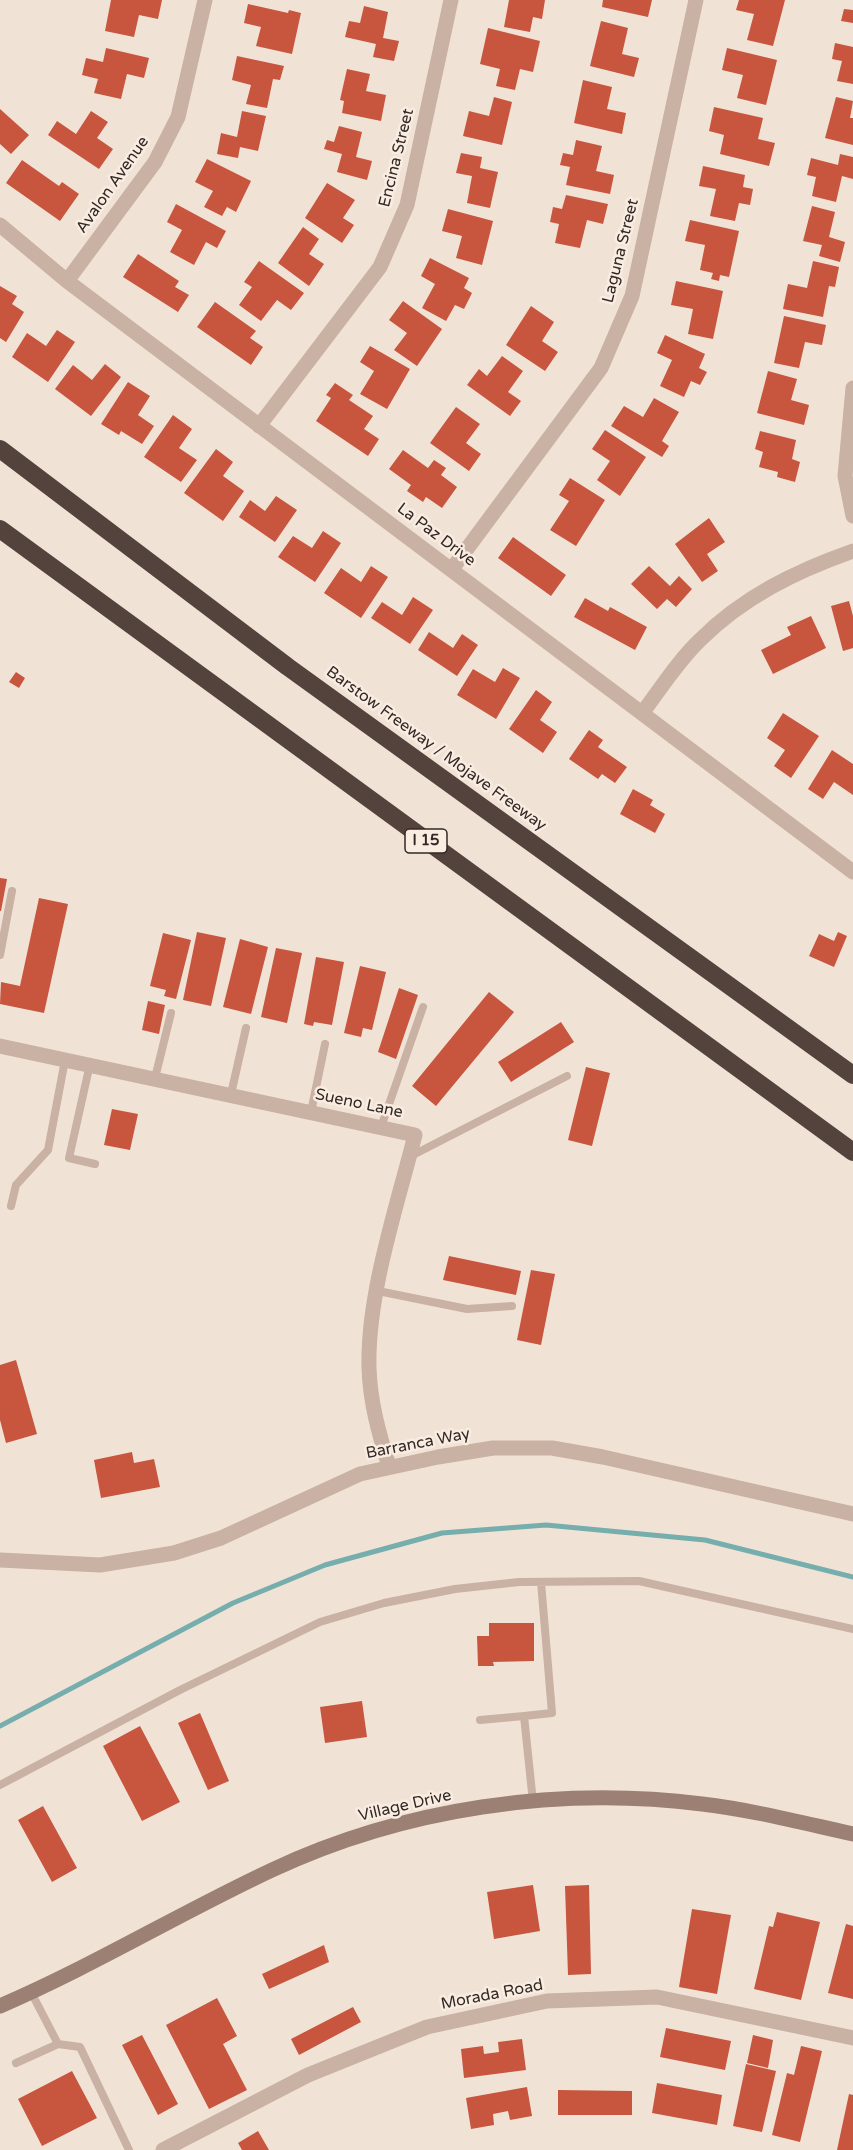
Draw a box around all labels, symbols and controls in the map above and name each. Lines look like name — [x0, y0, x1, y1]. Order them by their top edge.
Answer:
street label: Encina Street — [375, 107, 419, 209]
street label: Avalon Avenue — [73, 133, 153, 237]
street label: Laguna Street — [599, 197, 643, 305]
street label: La Paz Drive — [393, 499, 479, 571]
street label: Barstow Freeway / Mojave Freeway — [322, 663, 550, 835]
road number: I 15 — [405, 829, 447, 853]
street label: Sueno Lane — [313, 1085, 405, 1123]
street label: Barranca Way — [364, 1424, 472, 1464]
street label: Village Drive — [357, 1786, 453, 1826]
street label: Morada Road — [439, 1976, 545, 2014]

